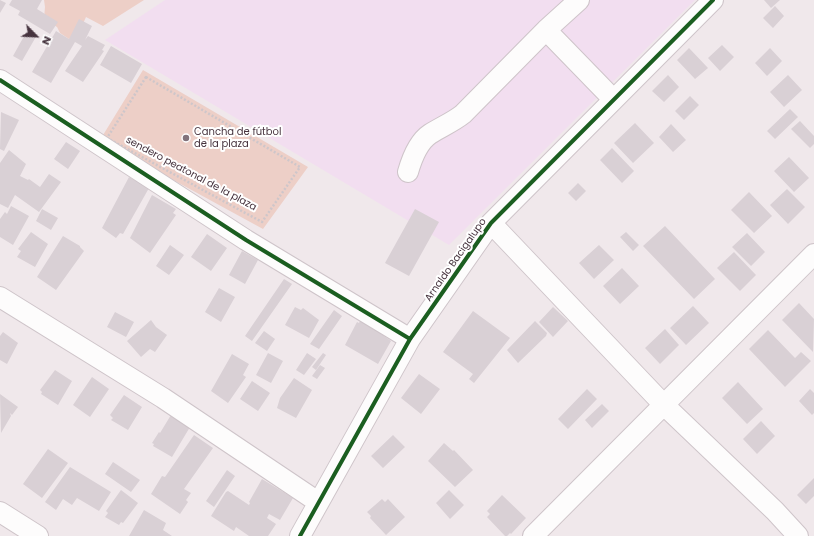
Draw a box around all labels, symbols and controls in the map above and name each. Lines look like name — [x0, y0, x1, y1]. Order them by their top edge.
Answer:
north arrow — [16, 16, 56, 56]
text: N — [38, 34, 56, 48]
place label: Cancha de fútbol de la plaza — [194, 126, 281, 150]
marker: Cancha de fútbol de la plaza — [181, 133, 191, 143]
street label: sendero peatonal de la plaza — [124, 134, 258, 214]
street label: Arnaldo Bacigalupo — [423, 216, 489, 304]

